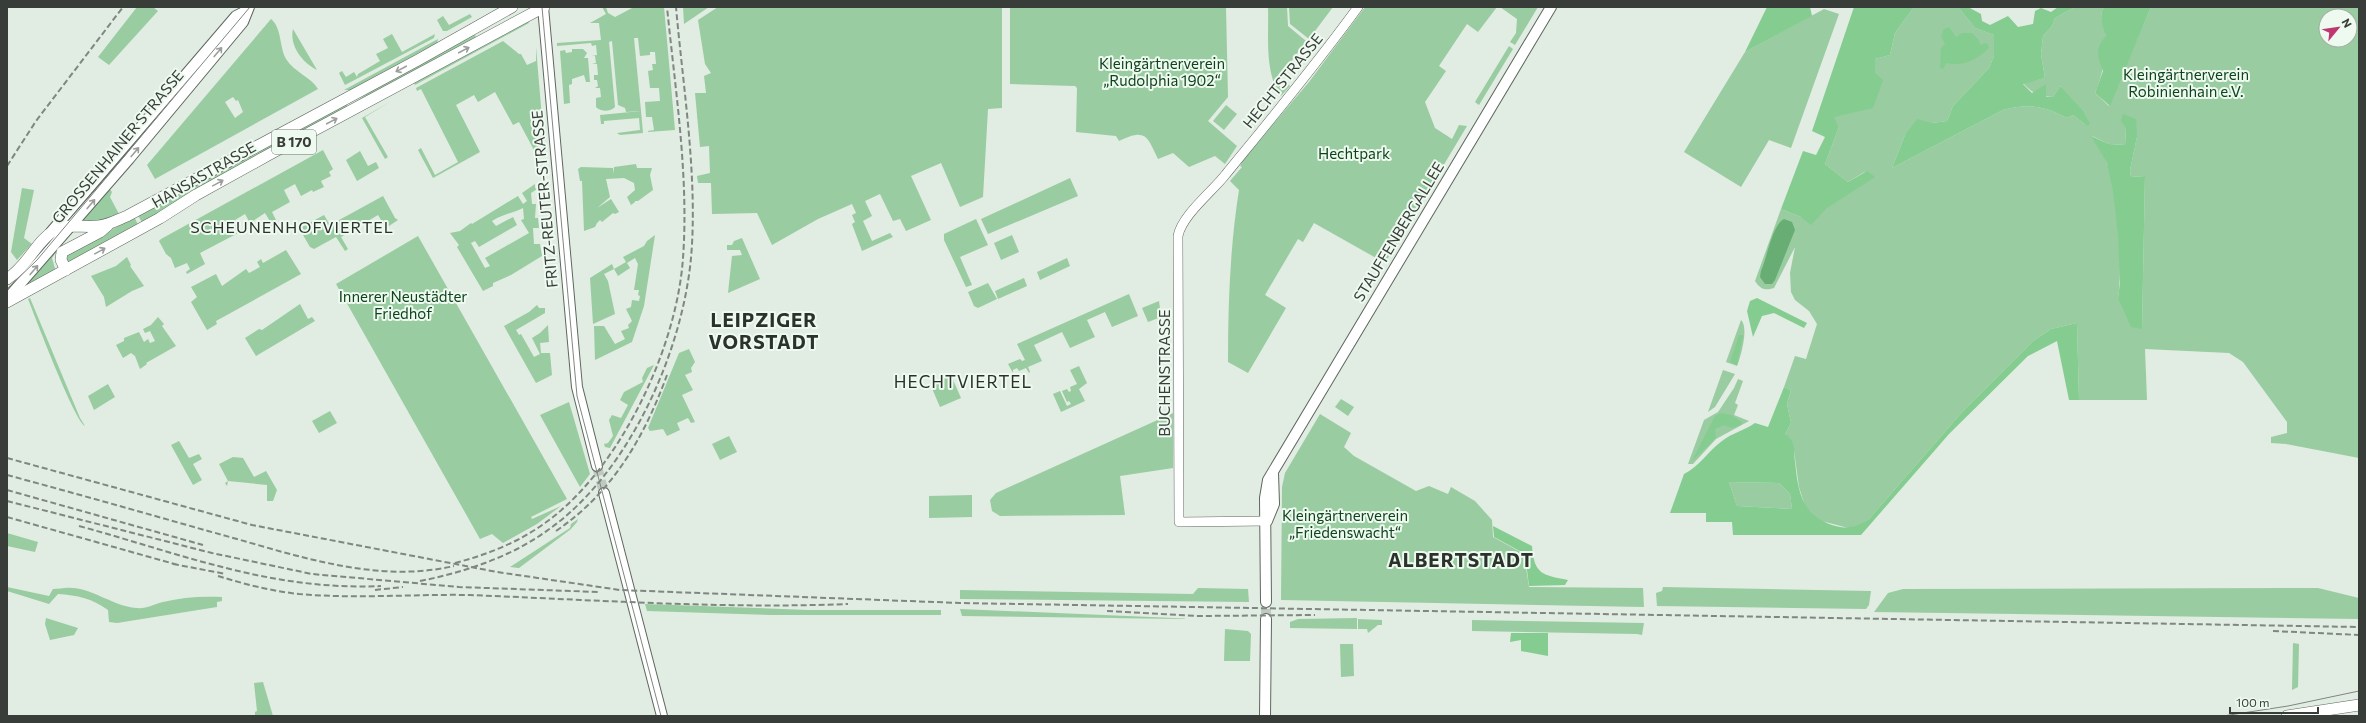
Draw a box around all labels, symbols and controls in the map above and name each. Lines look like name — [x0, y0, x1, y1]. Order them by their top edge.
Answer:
north arrow — [2318, 8, 2358, 48]
text: N — [2339, 16, 2355, 30]
street label: HECHTSTRASSE — [1239, 29, 1326, 131]
one-way arrow — [214, 46, 223, 57]
one-way arrow — [458, 46, 470, 53]
park label: Kleingärtnerverein „Rudolphia 1902“ — [1099, 54, 1225, 89]
park label: Kleingärtnerverein Robinienhain e.V. — [2123, 65, 2249, 100]
street label: GROSSENHAINER STRASSE — [48, 66, 187, 227]
one-way arrow — [396, 66, 408, 73]
street label: FRITZ-REUTER-STRASSE — [527, 110, 561, 289]
one-way arrow — [326, 117, 338, 124]
road number: B 170 — [272, 130, 316, 154]
street label: HANSASTRASSE — [148, 137, 259, 211]
park label: Hechtpark — [1318, 144, 1390, 162]
one-way arrow — [131, 146, 140, 157]
street label: STAUFFENBERGALLEE — [1349, 158, 1447, 305]
one-way arrow — [211, 179, 223, 187]
one-way arrow — [86, 198, 95, 209]
district label: SCHEUNENHOFVIERTEL — [190, 217, 394, 236]
one-way arrow — [94, 247, 106, 255]
one-way arrow — [29, 265, 38, 276]
park label: Innerer Neustädter Friedhof — [339, 287, 467, 322]
district label: LEIPZIGER VORSTADT — [709, 308, 819, 353]
street label: BUCHENSTRASSE — [1155, 309, 1173, 437]
district label: HECHTVIERTEL — [894, 371, 1032, 392]
park label: Kleingärtnerverein „Friedenswacht“ — [1282, 506, 1408, 541]
district label: ALBERTSTADT — [1388, 548, 1534, 571]
scale bar — [2230, 689, 2318, 715]
text: 100 m — [2236, 695, 2270, 709]

